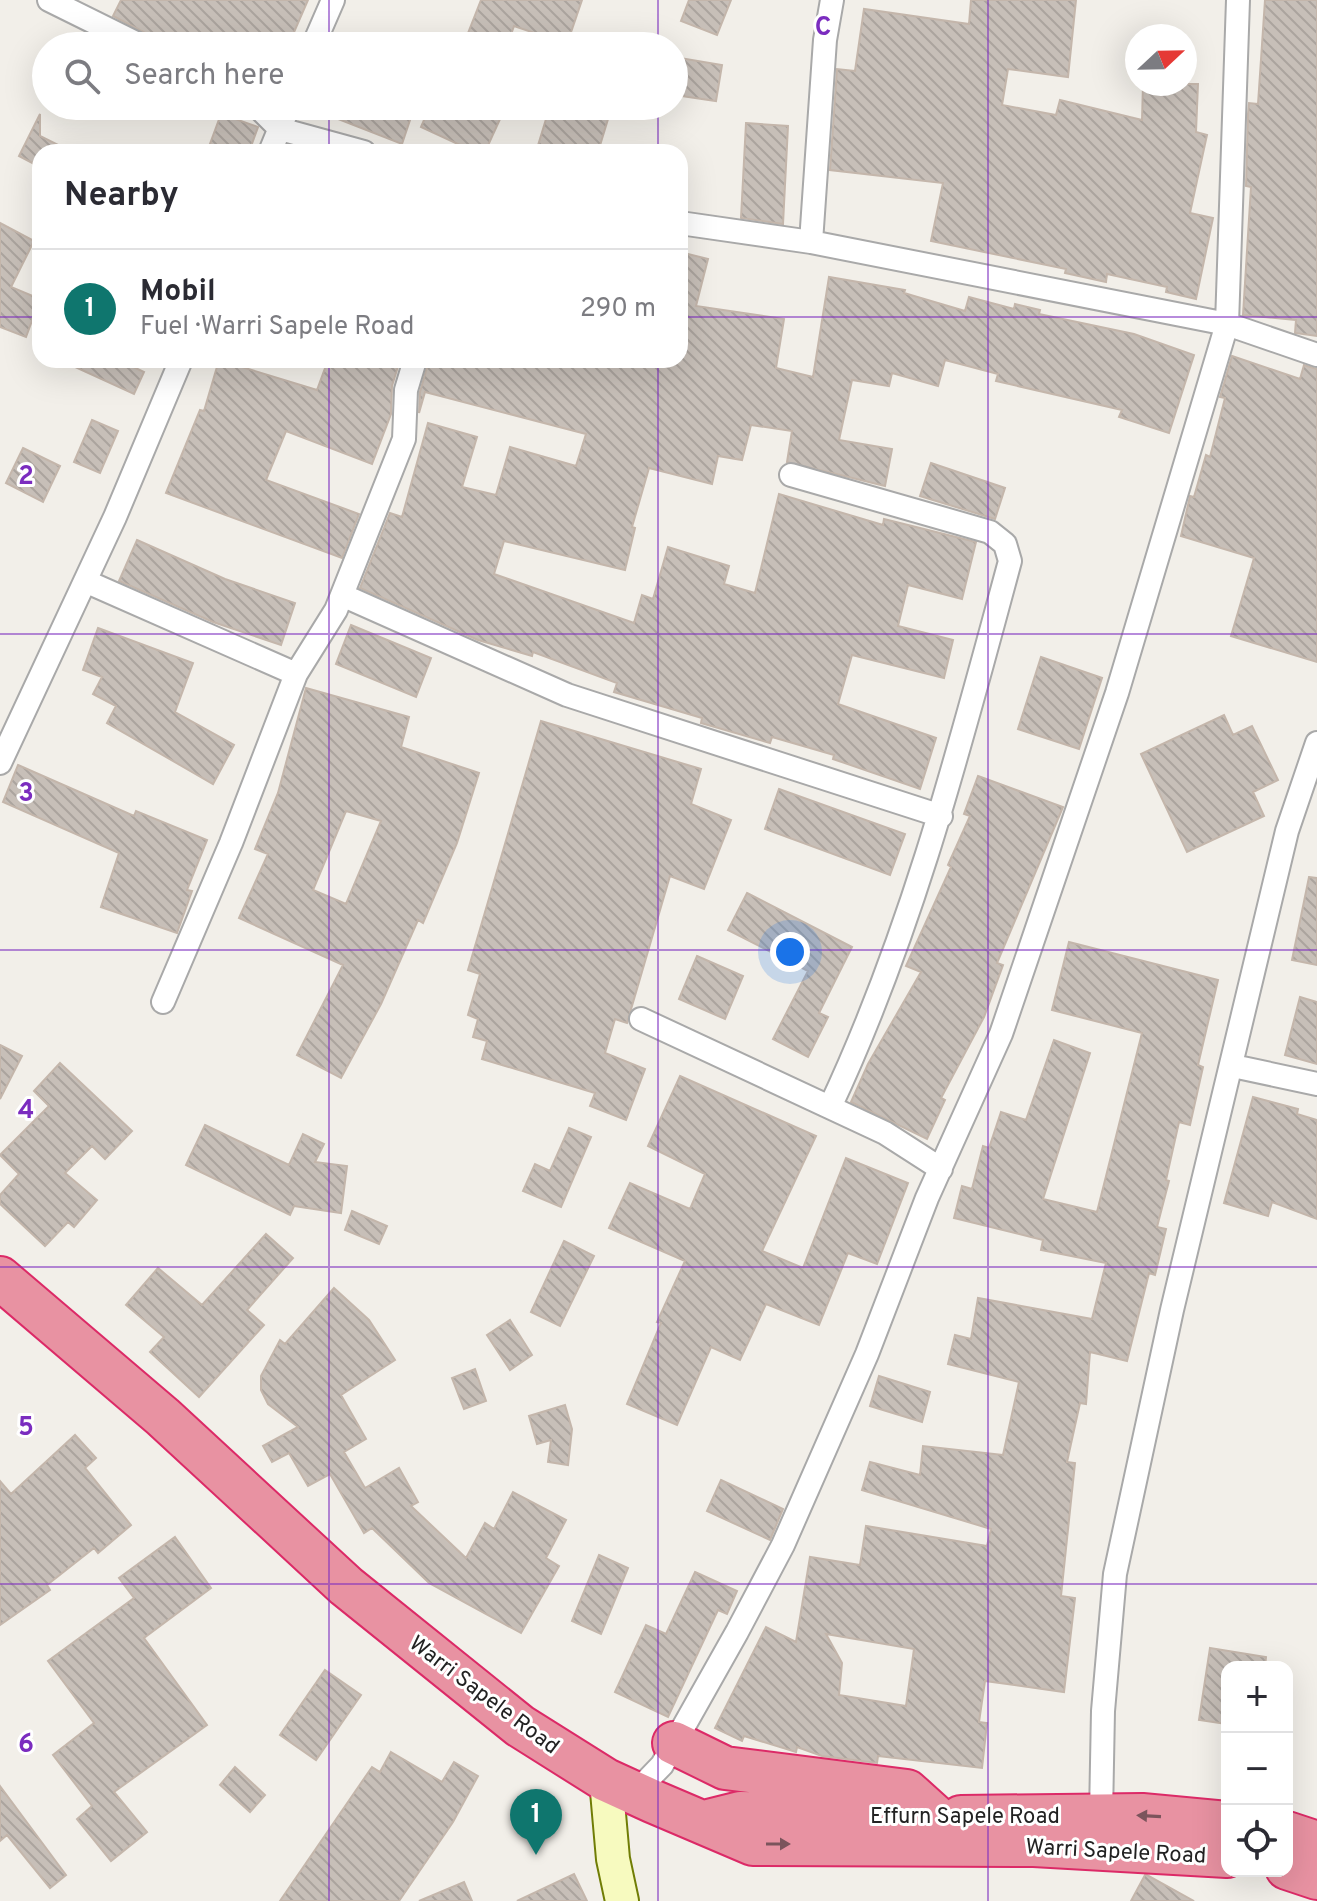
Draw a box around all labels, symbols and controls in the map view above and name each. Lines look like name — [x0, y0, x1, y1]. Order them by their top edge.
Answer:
text: C — [815, 12, 831, 45]
north arrow — [1125, 24, 1197, 96]
search box — [32, 32, 688, 120]
icon: search — [60, 54, 104, 98]
text: Search here — [124, 58, 284, 95]
text: Nearby — [64, 175, 179, 218]
text: Mobil — [140, 274, 216, 311]
text: 1 — [85, 293, 95, 326]
text: 290 m — [580, 293, 656, 326]
text: Fuel · Warri Sapele Road — [140, 311, 414, 344]
text: 2 — [18, 461, 34, 494]
text: 3 — [18, 778, 34, 811]
your location — [770, 932, 810, 972]
text: 4 — [18, 1095, 34, 1128]
text: 5 — [18, 1412, 34, 1445]
street label: Warri Sapele Road — [403, 1631, 564, 1761]
map controls — [1221, 1661, 1293, 1877]
button: + — [1221, 1661, 1293, 1733]
text: 6 — [18, 1729, 34, 1762]
button: − — [1221, 1733, 1293, 1805]
pin: 1 — [510, 1789, 562, 1855]
street label: Effurn Sapele Road — [870, 1804, 1060, 1831]
button: locate — [1221, 1805, 1293, 1877]
one-way arrow — [1136, 1809, 1161, 1822]
street label: Warri Sapele Road — [1025, 1834, 1207, 1871]
one-way arrow — [766, 1838, 791, 1850]

